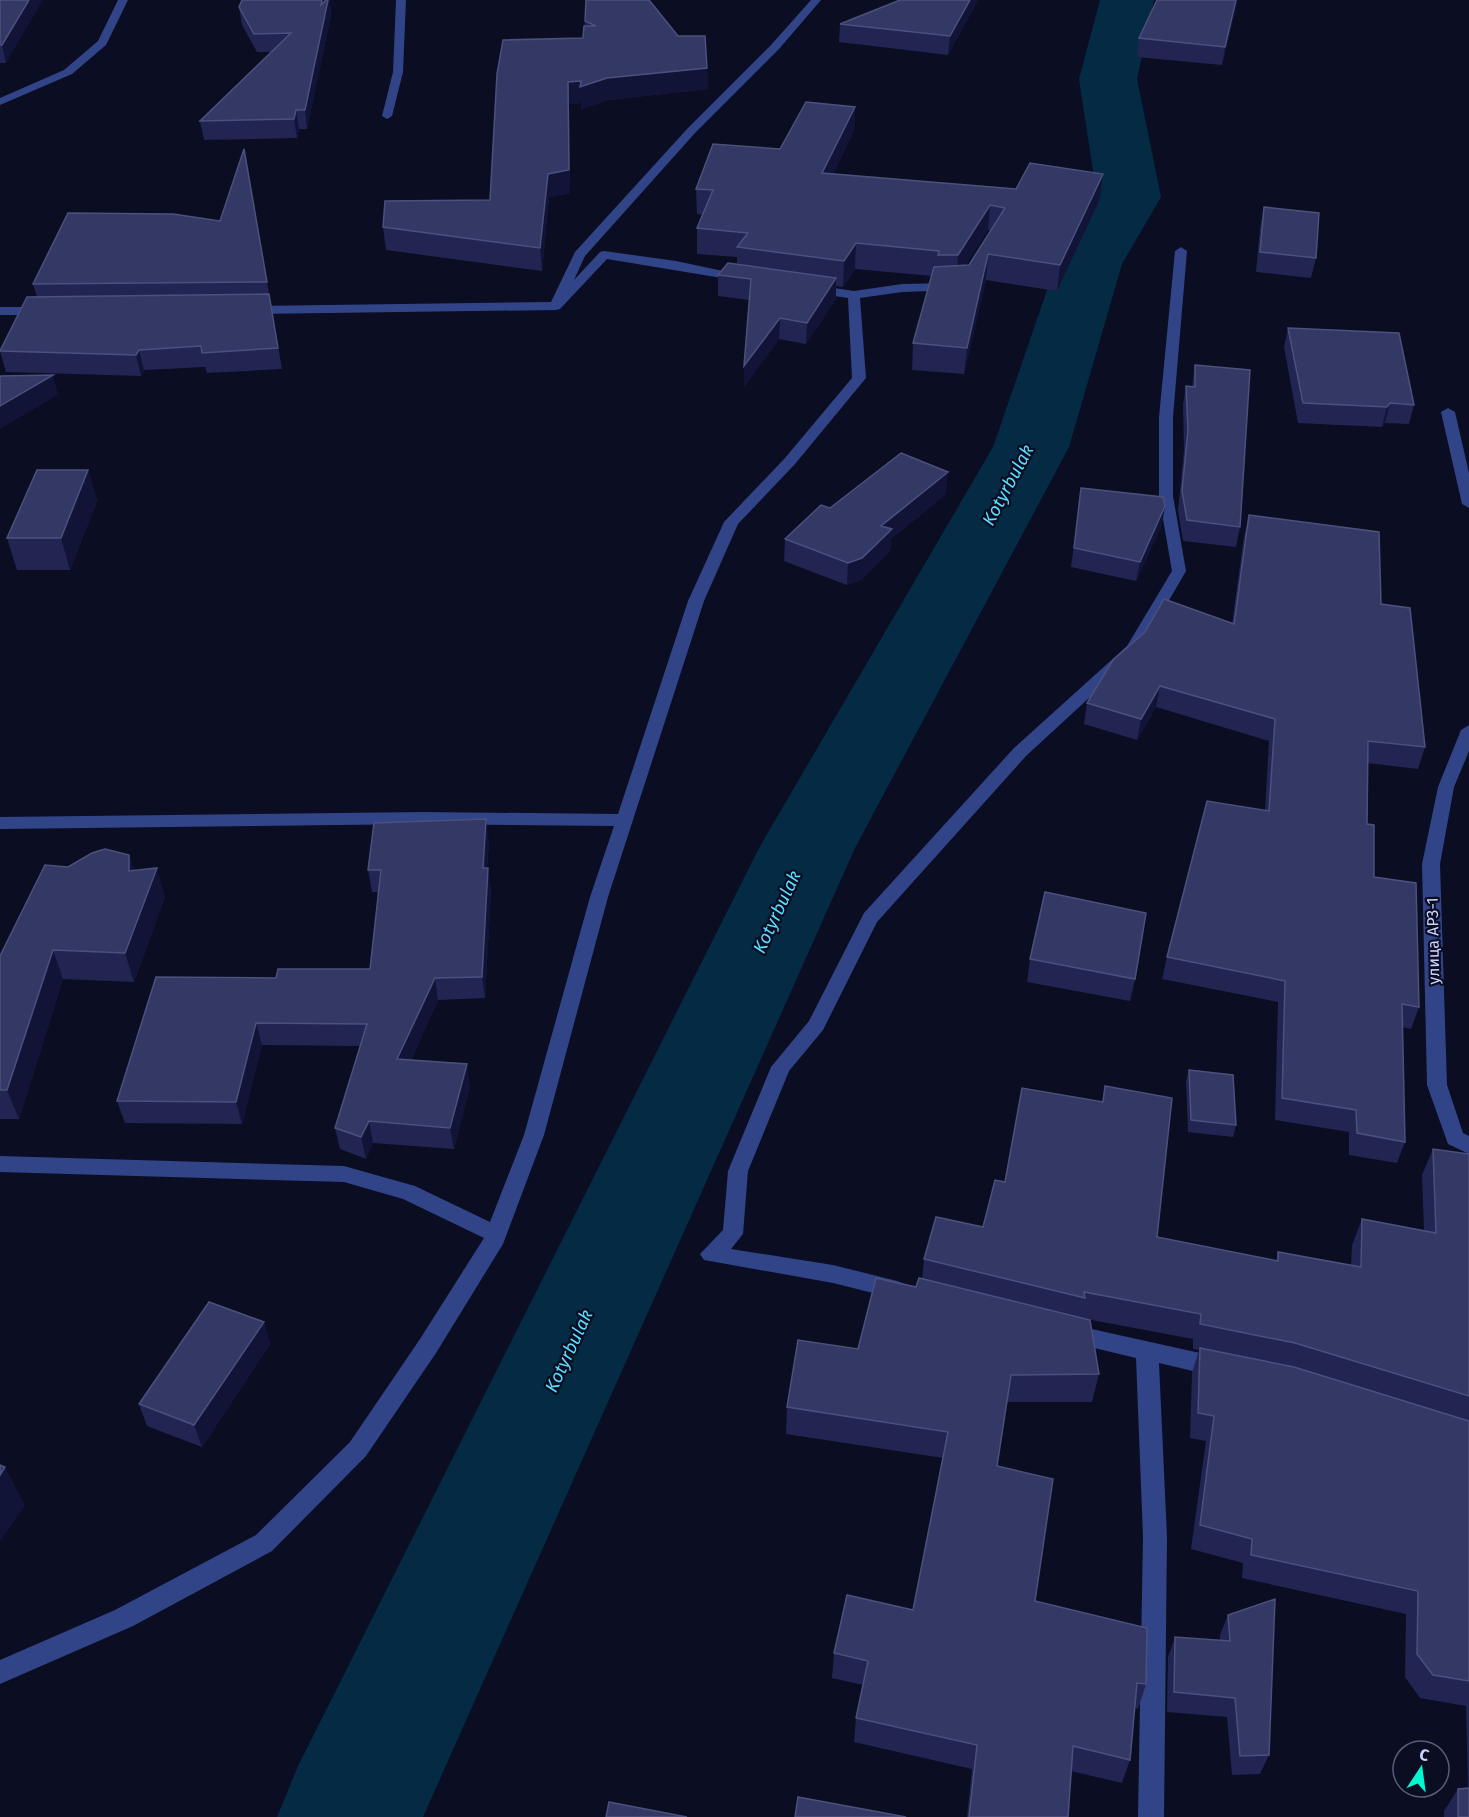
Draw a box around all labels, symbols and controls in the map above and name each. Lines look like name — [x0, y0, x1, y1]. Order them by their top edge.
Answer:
water label: Kotyrbulak — [978, 441, 1039, 529]
water label: Kotyrbulak — [748, 867, 806, 957]
street label: улица АРЗ-1 — [1423, 897, 1443, 985]
water label: Kotyrbulak — [540, 1306, 598, 1396]
north arrow — [1391, 1739, 1451, 1799]
text: С — [1418, 1745, 1432, 1765]

